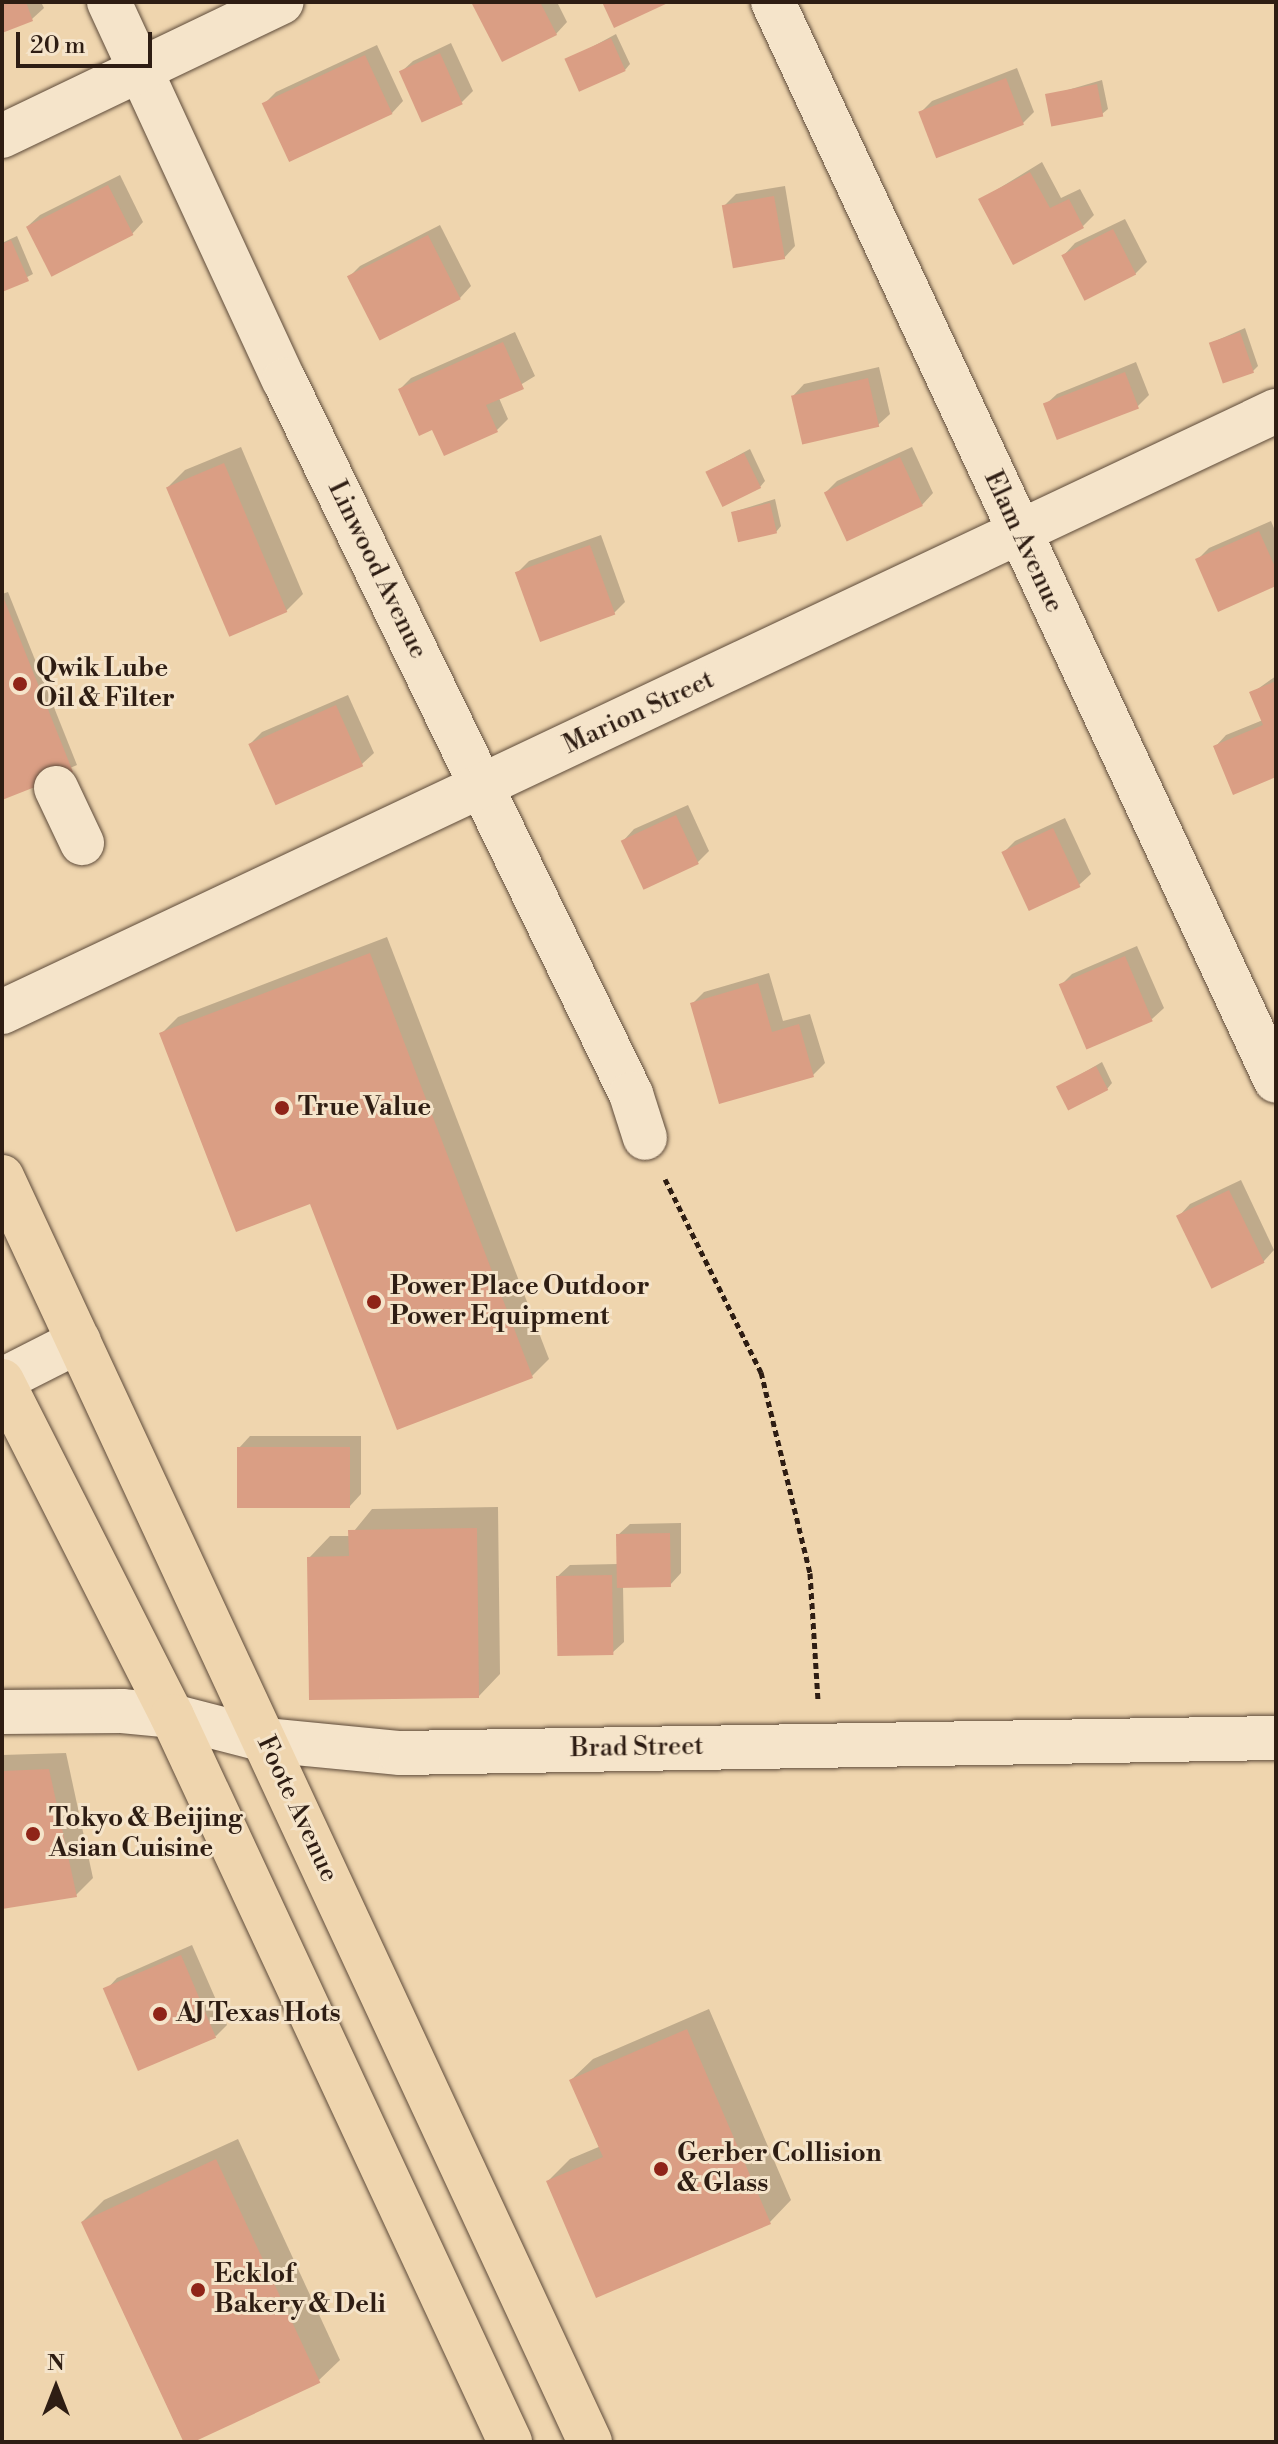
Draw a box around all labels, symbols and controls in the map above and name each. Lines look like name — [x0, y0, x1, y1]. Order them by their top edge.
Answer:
scale bar — [20, 16, 156, 66]
text: 20 m — [30, 31, 86, 61]
street label: Elam Avenue — [977, 466, 1069, 618]
street label: Linwood Avenue — [320, 476, 434, 664]
place label: Qwik Lube Oil & Filter — [36, 653, 175, 714]
street label: Marion Street — [559, 665, 719, 761]
marker: Qwik Lube Oil & Filter — [11, 675, 29, 693]
place label: True Value — [298, 1092, 431, 1124]
marker: True Value — [273, 1099, 291, 1117]
place label: Power Place Outdoor Power Equipment — [390, 1271, 650, 1332]
marker: Power Place Outdoor Power Equipment — [365, 1293, 383, 1311]
street label: Foote Avenue — [250, 1731, 344, 1887]
street label: Brad Street — [570, 1731, 704, 1765]
place label: Tokyo & Beijing Asian Cuisine — [49, 1803, 242, 1864]
marker: Tokyo & Beijing Asian Cuisine — [24, 1825, 42, 1843]
place label: AJ Texas Hots — [176, 1998, 341, 2030]
marker: AJ Texas Hots — [151, 2005, 169, 2023]
place label: Gerber Collision & Glass — [677, 2138, 882, 2200]
marker: Gerber Collision & Glass — [652, 2160, 670, 2178]
place label: Ecklof Bakery & Deli — [214, 2259, 386, 2320]
marker: Ecklof Bakery & Deli — [189, 2281, 207, 2299]
north arrow — [16, 2348, 96, 2428]
text: N — [47, 2350, 65, 2377]

